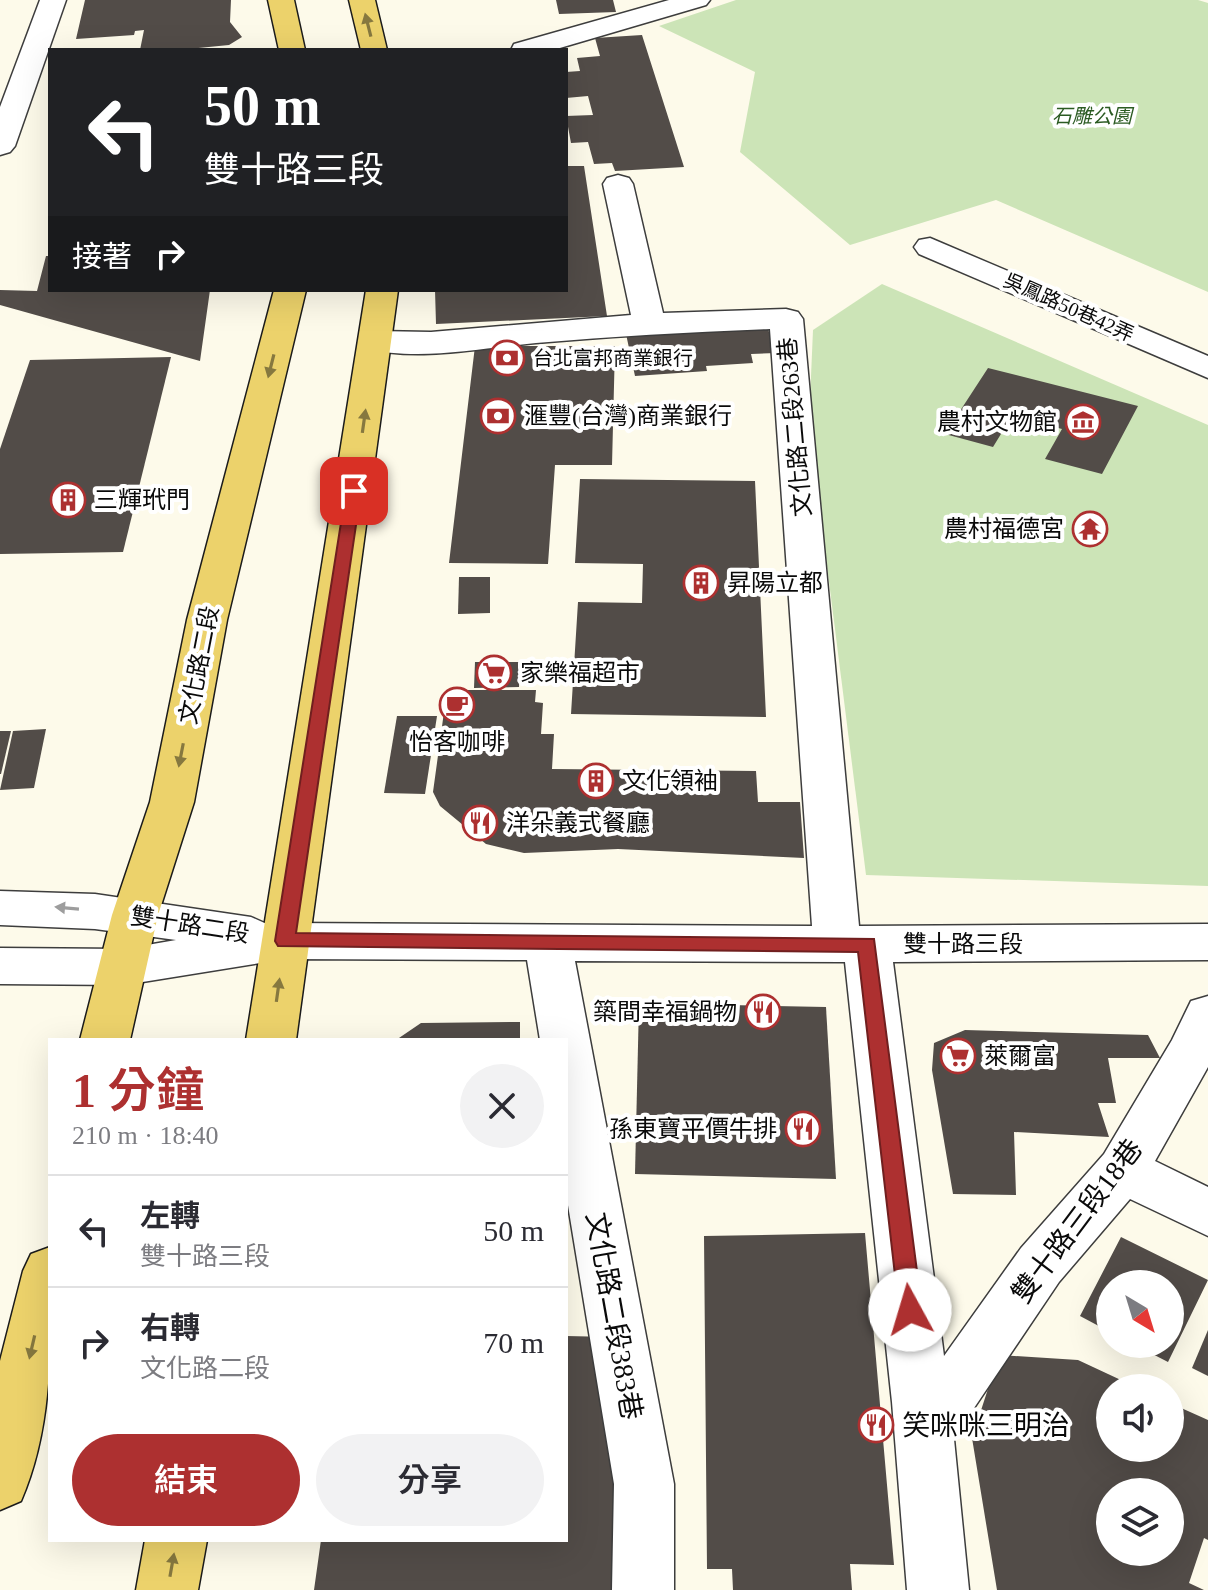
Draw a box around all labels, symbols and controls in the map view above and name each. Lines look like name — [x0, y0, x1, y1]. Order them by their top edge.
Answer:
one-way arrow — [361, 12, 373, 37]
text: 50 m — [204, 75, 321, 137]
icon: left — [72, 80, 176, 184]
park label: 石雕公園 — [1052, 105, 1135, 127]
text: 雙十路三段 — [204, 150, 384, 190]
icon: right — [148, 232, 192, 276]
text: 接著 — [72, 240, 132, 273]
street label: 吳鳳路50巷42弄 — [1001, 268, 1137, 346]
street label: 文化路二段263巷 — [774, 336, 816, 518]
bank icon: 台北富邦商業銀行 — [488, 339, 526, 377]
place label: 台北富邦商業銀行 — [533, 347, 693, 369]
one-way arrow — [264, 353, 277, 378]
bank icon: 滙豐(台灣)商業銀行 — [479, 397, 517, 435]
place label: 滙豐(台灣)商業銀行 — [524, 403, 732, 429]
museum icon: 農村文物館 — [1064, 403, 1102, 441]
one-way arrow — [358, 408, 371, 433]
place label: 農村文物館 — [937, 409, 1057, 435]
pin — [320, 457, 388, 525]
icon: arrive — [332, 469, 376, 513]
building icon: 三輝玳門 — [49, 481, 87, 519]
place label: 三輝玳門 — [94, 487, 190, 513]
temple icon: 農村福德宮 — [1071, 510, 1109, 548]
place label: 農村福德宮 — [944, 516, 1064, 542]
building icon: 昇陽立都 — [682, 564, 720, 602]
place label: 昇陽立都 — [727, 570, 823, 596]
street label: 文化路二段 — [175, 604, 223, 726]
supermarket icon: 家樂福超市 — [475, 654, 513, 692]
place label: 家樂福超市 — [520, 660, 640, 686]
cafe icon: 怡客咖啡 — [438, 686, 476, 724]
place label: 怡客咖啡 — [409, 729, 505, 755]
one-way arrow — [174, 743, 186, 768]
building icon: 文化領袖 — [577, 762, 615, 800]
place label: 文化領袖 — [622, 768, 718, 794]
restaurant icon: 洋朵義式餐廳 — [461, 804, 499, 842]
place label: 洋朵義式餐廳 — [506, 810, 650, 836]
one-way arrow — [55, 901, 80, 914]
street label: 雙十路二段 — [129, 903, 251, 947]
street label: 雙十路三段 — [903, 931, 1023, 957]
one-way arrow — [272, 977, 285, 1002]
restaurant icon: 築間幸福鍋物 — [744, 993, 782, 1031]
place label: 築間幸福鍋物 — [593, 999, 737, 1025]
supermarket icon: 萊爾富 — [939, 1037, 977, 1075]
place label: 萊爾富 — [984, 1043, 1056, 1069]
text: 1 分鐘 — [72, 1064, 204, 1117]
button: close — [460, 1064, 544, 1148]
restaurant icon: 孫東寶平價牛排 — [784, 1110, 822, 1148]
place label: 孫東寶平價牛排 — [609, 1116, 777, 1142]
text: 210 m · 18:40 — [72, 1121, 219, 1150]
street label: 雙十路三段18巷 — [1006, 1133, 1148, 1309]
text: 左轉 — [140, 1199, 200, 1232]
icon: left — [72, 1209, 116, 1253]
street label: 文化路二段383巷 — [581, 1210, 647, 1422]
text: 50 m — [483, 1214, 544, 1247]
text: 雙十路三段 — [140, 1242, 270, 1271]
position arrow — [868, 1268, 952, 1352]
north arrow — [1096, 1270, 1184, 1358]
map controls — [1096, 1270, 1184, 1566]
text: 右轉 — [140, 1311, 200, 1344]
icon: right — [72, 1321, 116, 1365]
text: 70 m — [483, 1326, 544, 1359]
one-way arrow — [25, 1335, 38, 1360]
text: 文化路二段 — [140, 1354, 270, 1383]
button: sound — [1096, 1374, 1184, 1462]
restaurant icon: 笑咪咪三明治 — [857, 1406, 895, 1444]
place label: 笑咪咪三明治 — [902, 1410, 1070, 1441]
button: 結束 — [72, 1434, 300, 1526]
button: 分享 — [316, 1434, 544, 1526]
button: layers — [1096, 1478, 1184, 1566]
one-way arrow — [166, 1552, 178, 1577]

